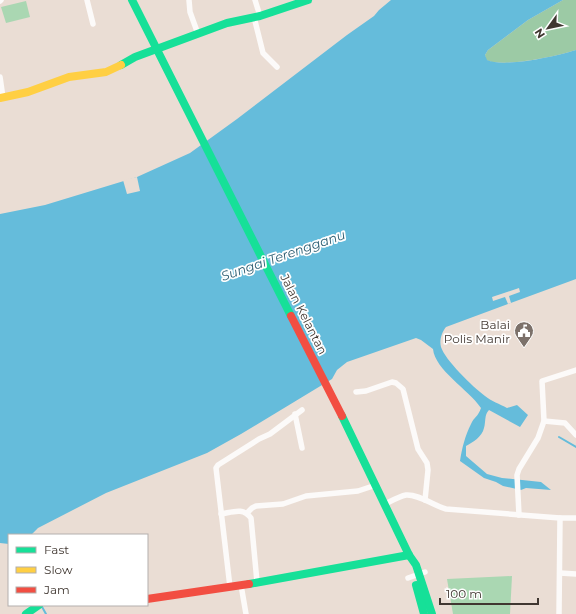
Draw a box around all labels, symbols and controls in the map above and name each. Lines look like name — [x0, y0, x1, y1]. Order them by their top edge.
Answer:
north arrow — [528, 8, 568, 48]
text: N — [531, 26, 548, 41]
water label: Sungai Terengganu — [219, 226, 348, 284]
street label: Jalan Kelantan — [277, 270, 331, 357]
place label: Balai Polis Manir — [444, 317, 510, 346]
public building icon: Balai Polis Manir — [513, 320, 535, 348]
legend — [8, 534, 148, 606]
text: Fast — [44, 542, 69, 557]
text: Slow — [44, 562, 73, 577]
scale bar — [440, 580, 538, 606]
text: Jam — [43, 582, 70, 597]
text: 100 m — [446, 586, 482, 601]

